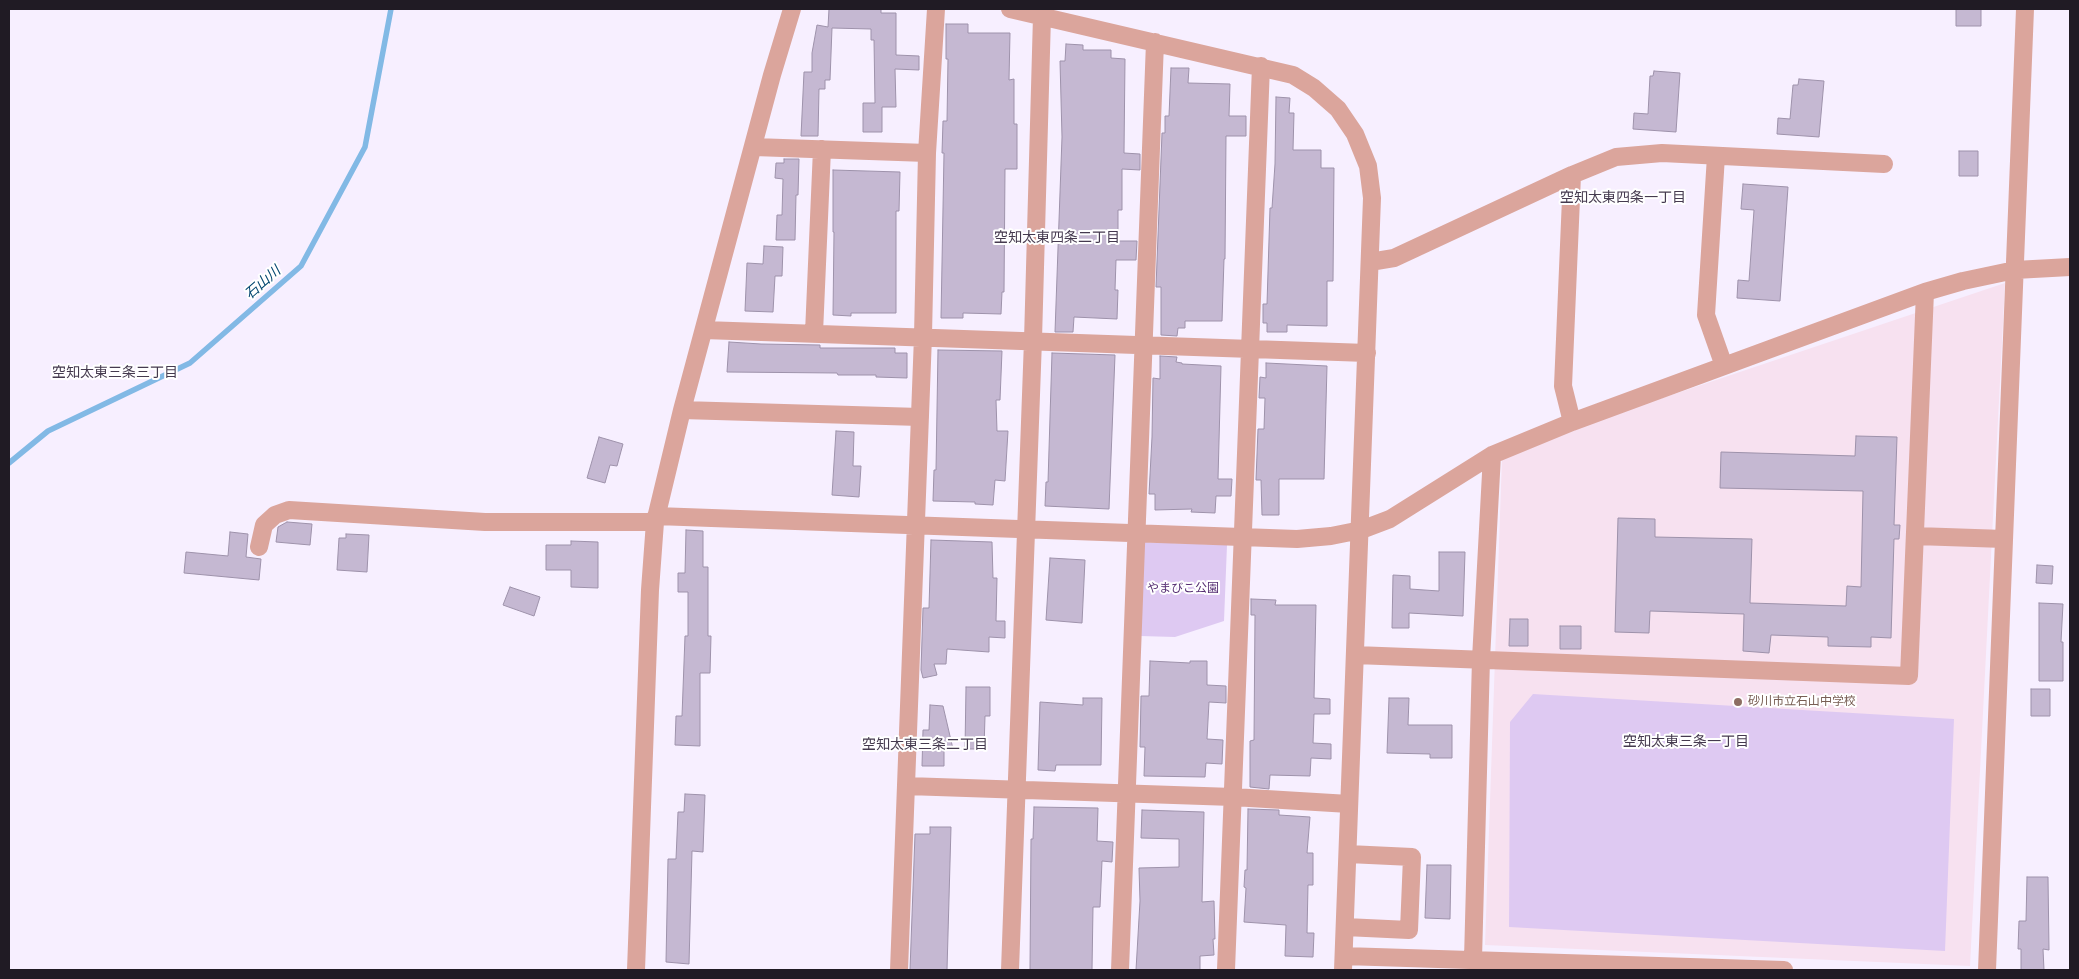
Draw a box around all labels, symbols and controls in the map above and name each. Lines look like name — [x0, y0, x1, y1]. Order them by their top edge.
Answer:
district label: 空知太東四条一丁目 — [1560, 190, 1686, 206]
district label: 空知太東四条二丁目 — [994, 230, 1120, 246]
water label: 石山川 — [242, 263, 284, 303]
district label: 空知太東三条三丁目 — [52, 365, 178, 381]
park label: やまびこ公園 — [1147, 582, 1219, 596]
place label: 砂川市立石山中学校 — [1748, 695, 1856, 709]
marker: 砂川市立石山中学校 — [1732, 696, 1744, 708]
district label: 空知太東三条一丁目 — [1623, 734, 1749, 750]
district label: 空知太東三条二丁目 — [862, 737, 988, 753]

